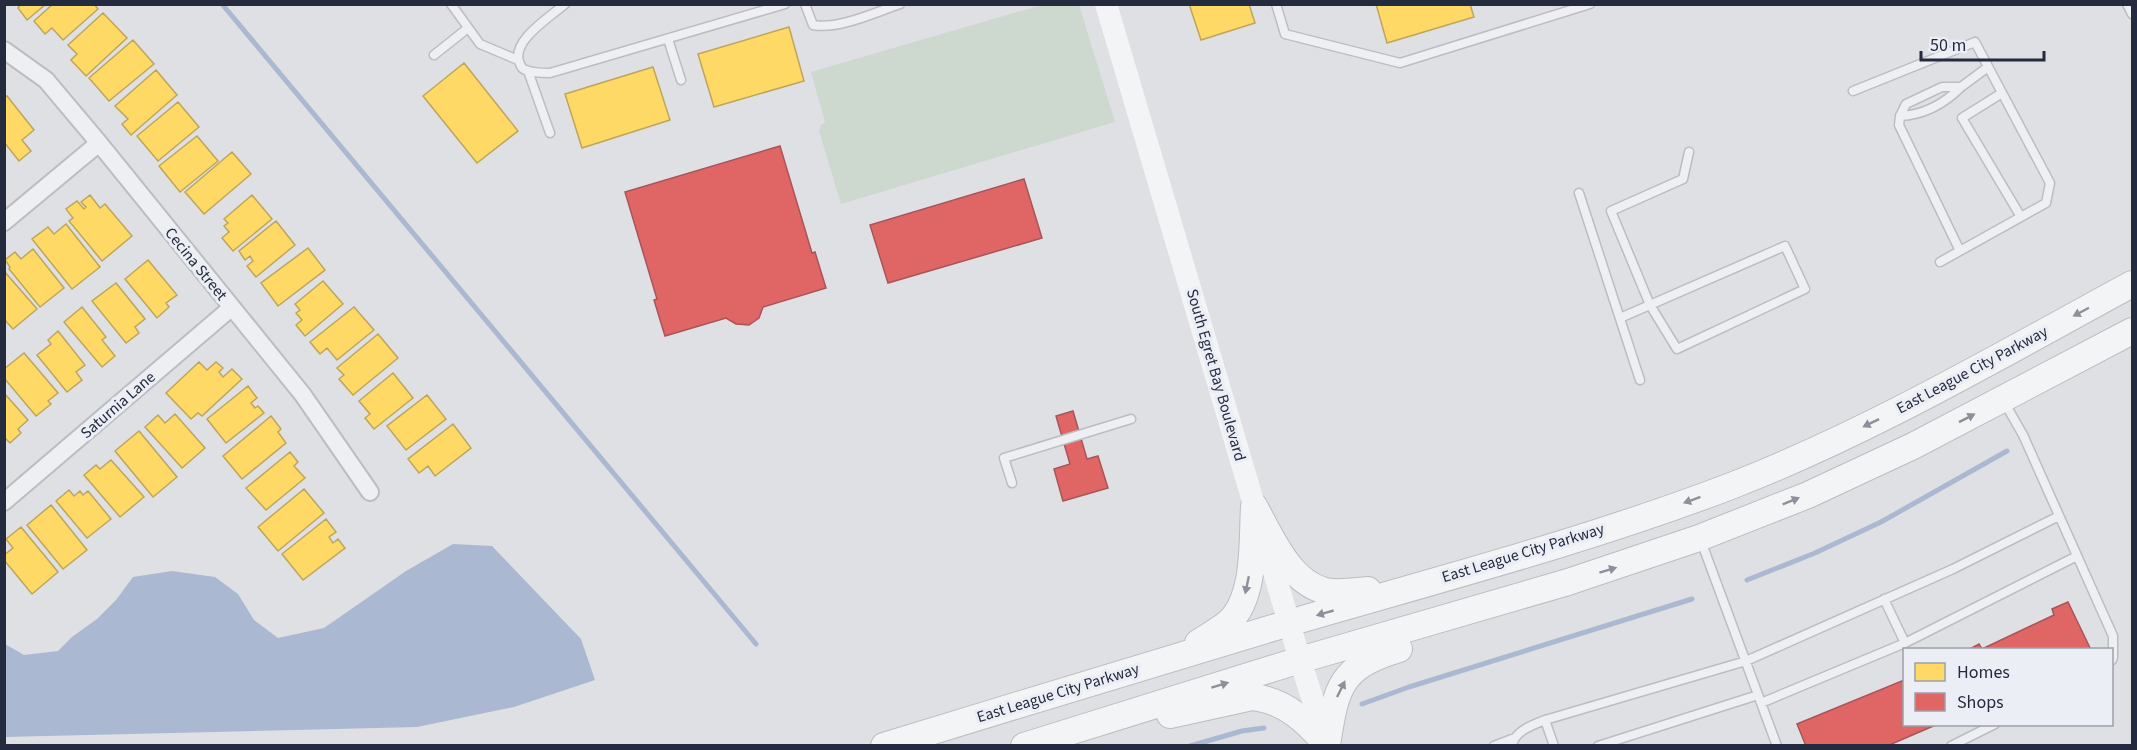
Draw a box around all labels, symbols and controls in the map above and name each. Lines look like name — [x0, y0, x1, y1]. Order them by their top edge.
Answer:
scale bar — [1921, 24, 2044, 62]
text: 50 m — [1930, 33, 1966, 58]
street label: Cecina Street — [160, 223, 233, 306]
street label: South Egret Bay Boulevard — [1181, 286, 1251, 464]
one-way arrow — [2072, 307, 2089, 317]
street label: East League City Parkway — [1892, 320, 2052, 419]
street label: Saturnia Lane — [76, 366, 160, 444]
one-way arrow — [1959, 413, 1976, 423]
one-way arrow — [1863, 418, 1880, 427]
one-way arrow — [1683, 495, 1701, 505]
one-way arrow — [1782, 496, 1800, 505]
street label: East League City Parkway — [1439, 518, 1607, 588]
one-way arrow — [1599, 564, 1617, 574]
one-way arrow — [1242, 576, 1251, 595]
one-way arrow — [1316, 609, 1334, 618]
legend — [1903, 648, 2113, 726]
street label: East League City Parkway — [974, 658, 1142, 728]
text: Homes — [1957, 660, 2010, 685]
one-way arrow — [1211, 680, 1229, 689]
one-way arrow — [1336, 680, 1346, 697]
text: Shops — [1957, 690, 2004, 715]

